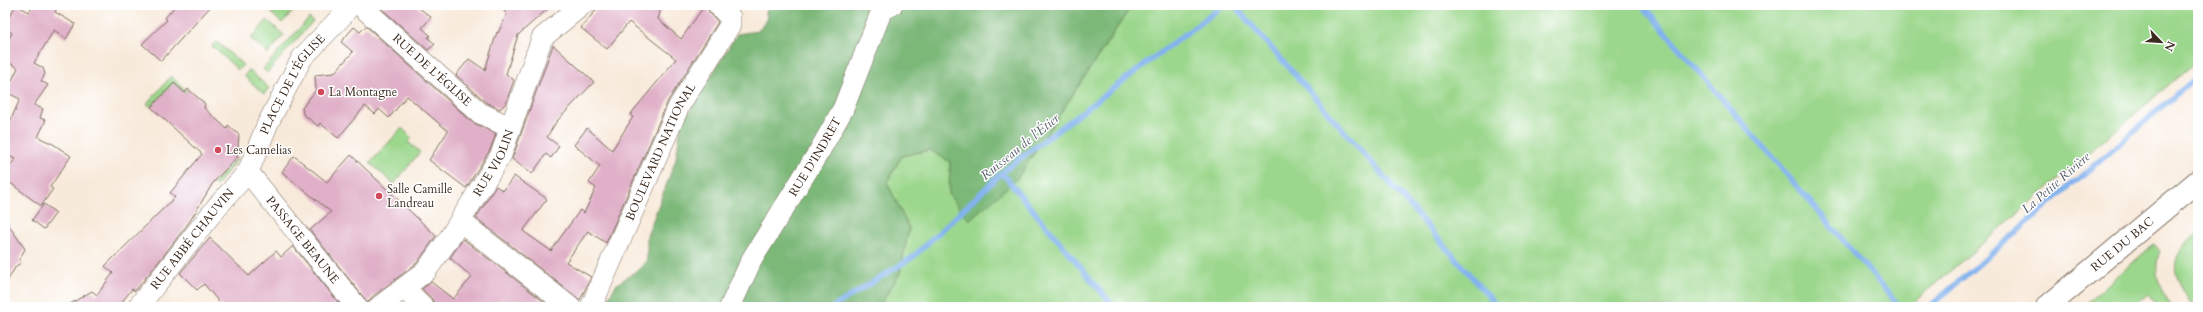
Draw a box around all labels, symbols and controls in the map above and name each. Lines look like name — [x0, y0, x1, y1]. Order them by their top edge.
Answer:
north arrow — [2141, 22, 2181, 62]
street label: RUE DE L'ÉGLISE — [389, 30, 475, 110]
street label: PLACE DE L'ÉGLISE — [256, 31, 328, 137]
text: N — [2161, 39, 2178, 54]
street label: BOULEVARD NATIONAL — [622, 80, 700, 223]
place label: La Montagne — [329, 84, 397, 100]
marker: La Montagne — [316, 87, 326, 97]
water label: Ruisseau de l'Étier — [977, 109, 1064, 184]
street label: RUE D'INDRET — [785, 114, 845, 199]
street label: RUE VIOLIN — [469, 127, 518, 199]
place label: Les Camelias — [226, 142, 292, 158]
marker: Les Camelias — [213, 145, 223, 155]
water label: La Petite Rivière — [2018, 148, 2095, 218]
place label: Salle Camille Landreau — [387, 181, 452, 211]
street label: RUE ABBÉ CHAUVIN — [147, 185, 238, 293]
marker: Salle Camille Landreau — [374, 191, 384, 201]
street label: PASSAGE BEAUNE — [263, 193, 343, 287]
street label: RUE DU BAC — [2087, 213, 2157, 275]

